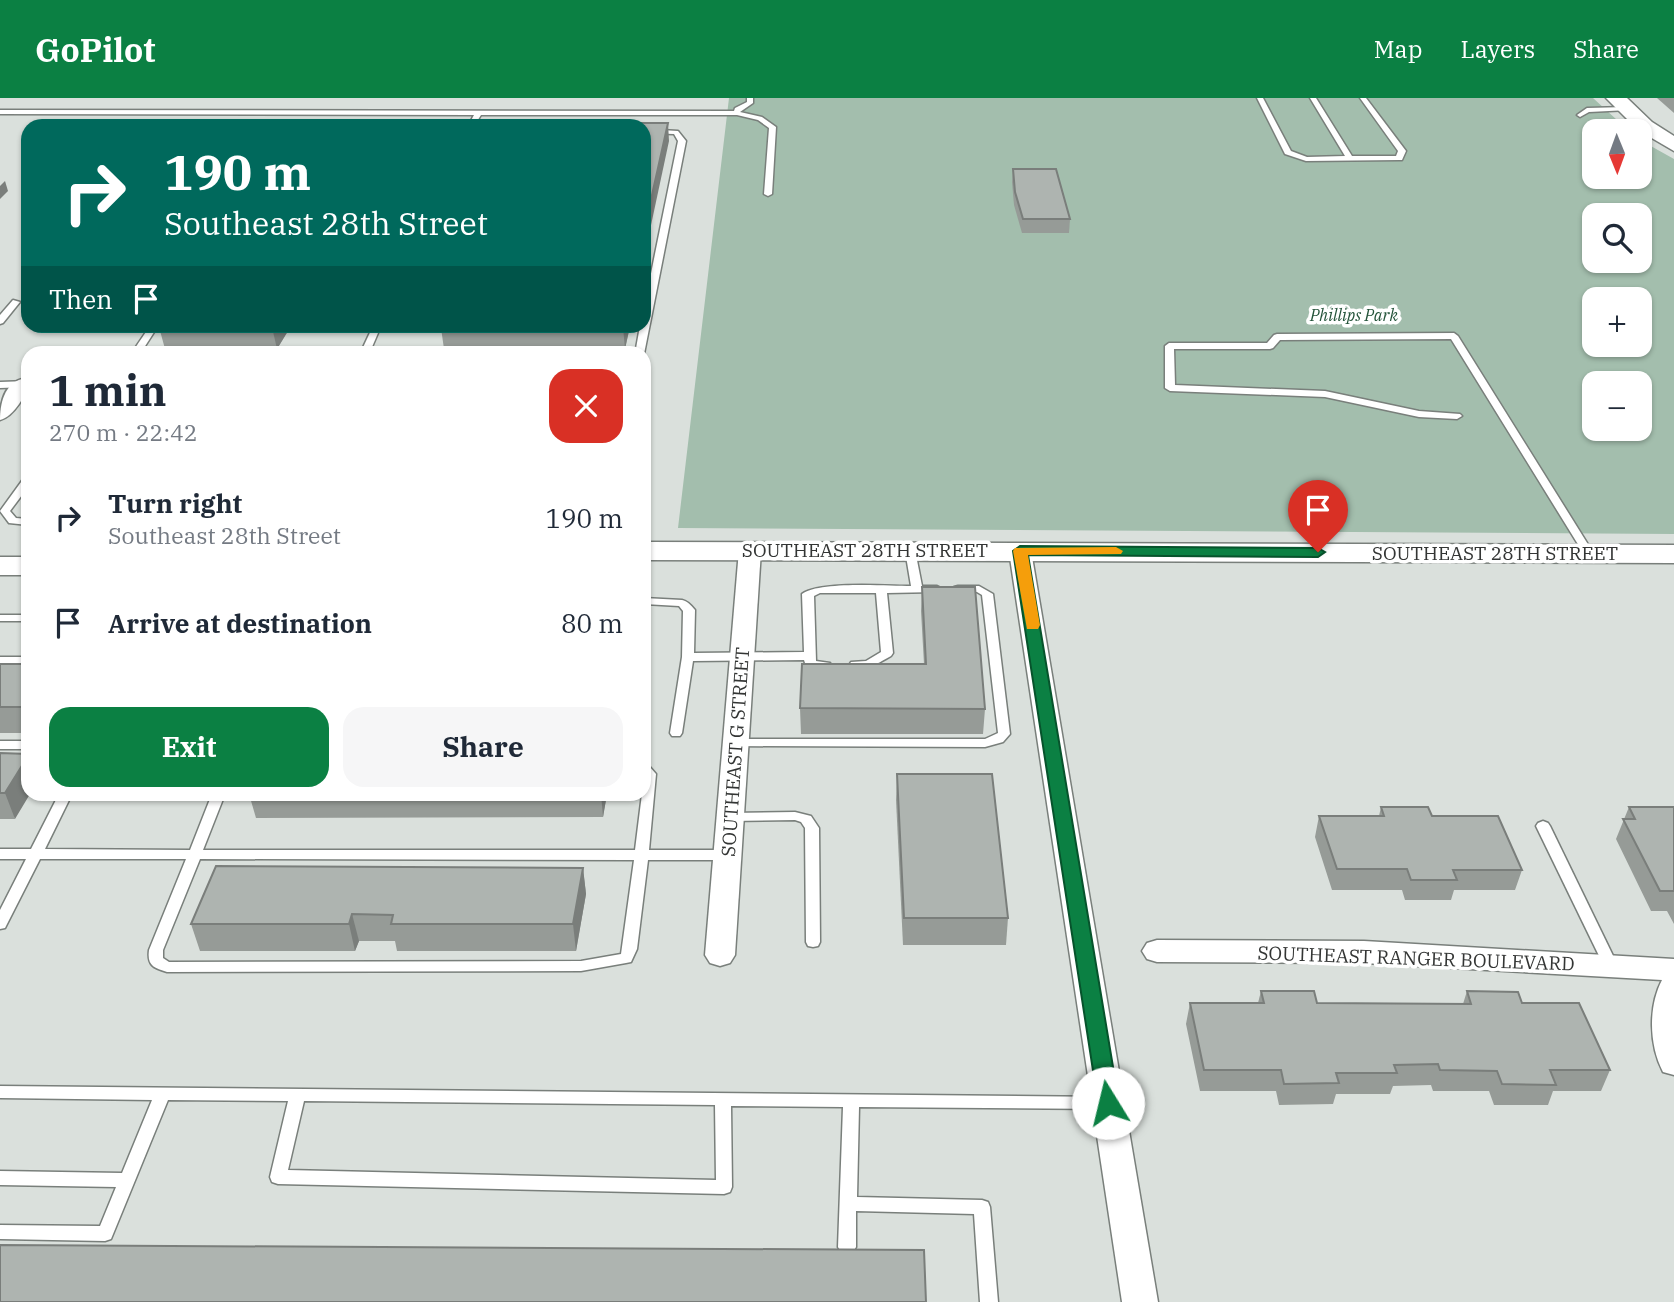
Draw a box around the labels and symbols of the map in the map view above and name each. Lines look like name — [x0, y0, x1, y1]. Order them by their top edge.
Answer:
north arrow — [1582, 119, 1652, 189]
park label: Phillips Park — [1309, 305, 1398, 325]
pin — [1288, 480, 1348, 552]
street label: SOUTHEAST 28TH STREET — [742, 538, 988, 562]
street label: SOUTHEAST 28TH STREET — [1372, 541, 1618, 565]
street label: SOUTHEAST G STREET — [716, 646, 754, 858]
street label: SOUTHEAST RANGER BOULEVARD — [1257, 940, 1575, 976]
position arrow — [1071, 1066, 1145, 1140]

